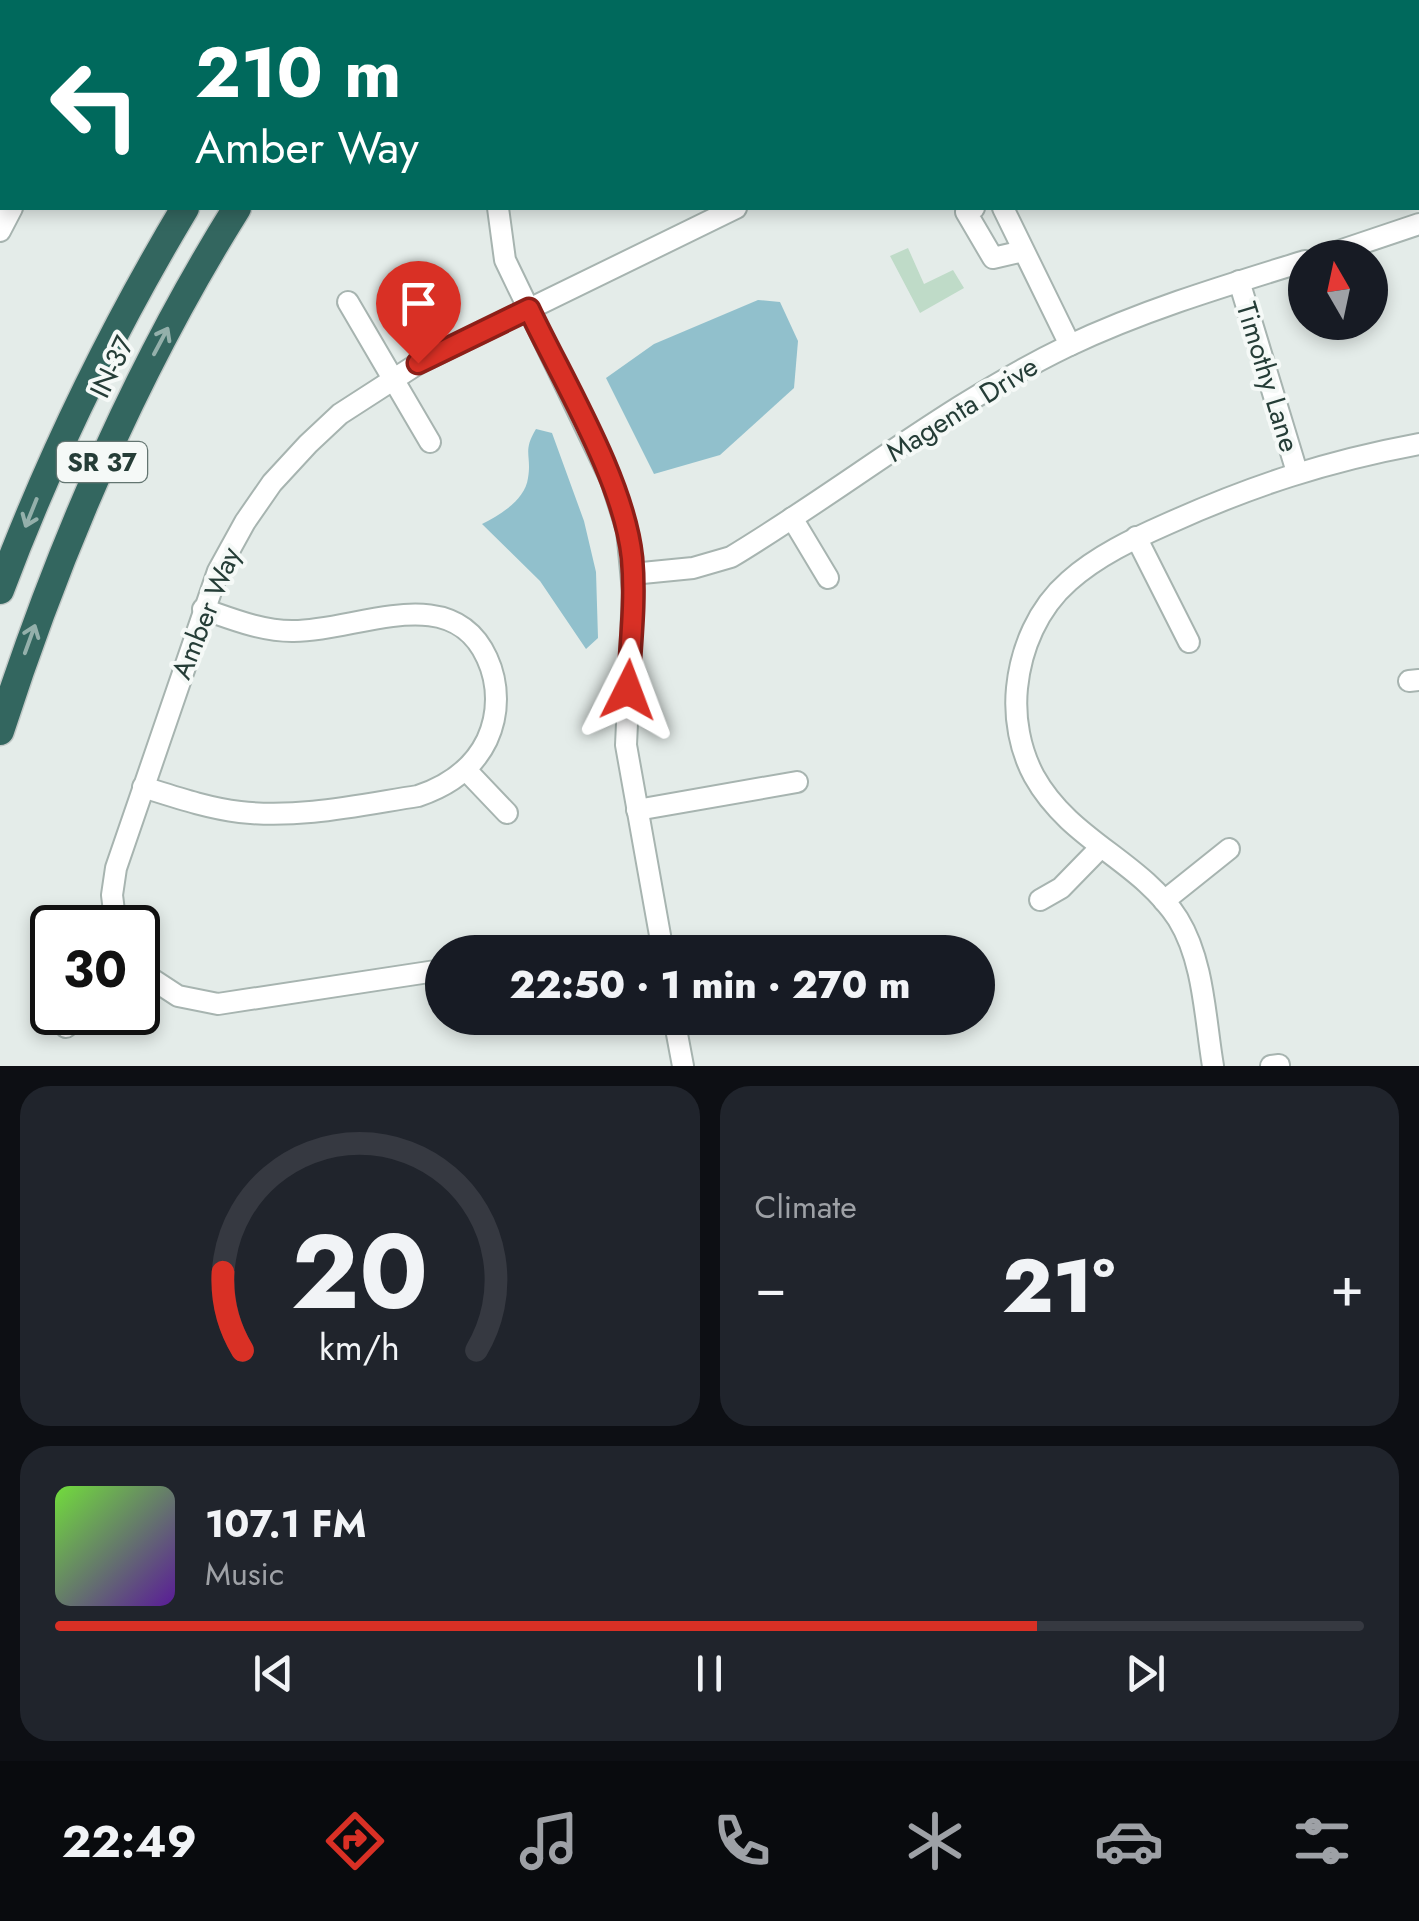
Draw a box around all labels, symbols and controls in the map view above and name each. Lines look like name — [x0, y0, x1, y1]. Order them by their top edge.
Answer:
text: 210 m — [195, 22, 401, 123]
icon: left — [30, 40, 160, 170]
text: Amber Way — [195, 115, 419, 180]
north arrow — [1288, 240, 1388, 340]
map controls — [1288, 240, 1388, 340]
pin — [376, 261, 461, 364]
icon: arrive — [391, 276, 446, 331]
street label: Timothy Lane — [1226, 297, 1310, 457]
one-way arrow — [152, 327, 171, 357]
street label: IN-37 — [80, 329, 145, 405]
street label: Magenta Drive — [878, 346, 1046, 472]
road number: SR 37 — [57, 442, 147, 482]
one-way arrow — [20, 497, 38, 528]
street label: Amber Way — [161, 540, 251, 685]
one-way arrow — [23, 623, 41, 655]
position arrow — [576, 638, 680, 742]
speed limit sign: 30 — [30, 905, 160, 1035]
text: 22:50 · 1 min · 270 m — [510, 957, 910, 1012]
text: Climate — [755, 1184, 857, 1230]
text: 20 — [291, 1197, 428, 1347]
text: 21° — [1002, 1232, 1115, 1340]
text: − — [755, 1247, 787, 1327]
text: + — [1330, 1247, 1364, 1327]
text: km/h — [319, 1322, 400, 1373]
text: 107.1 FM — [205, 1496, 366, 1551]
text: Music — [205, 1551, 284, 1597]
icon: previous — [246, 1646, 301, 1701]
icon: pause — [682, 1646, 737, 1701]
icon: next — [1118, 1646, 1173, 1701]
icon: directions — [320, 1806, 390, 1876]
icon: music — [514, 1806, 584, 1876]
icon: phone — [707, 1806, 777, 1876]
icon: climate — [900, 1806, 970, 1876]
icon: car — [1094, 1806, 1164, 1876]
icon: filters — [1287, 1806, 1357, 1876]
text: 22:49 — [62, 1809, 197, 1874]

